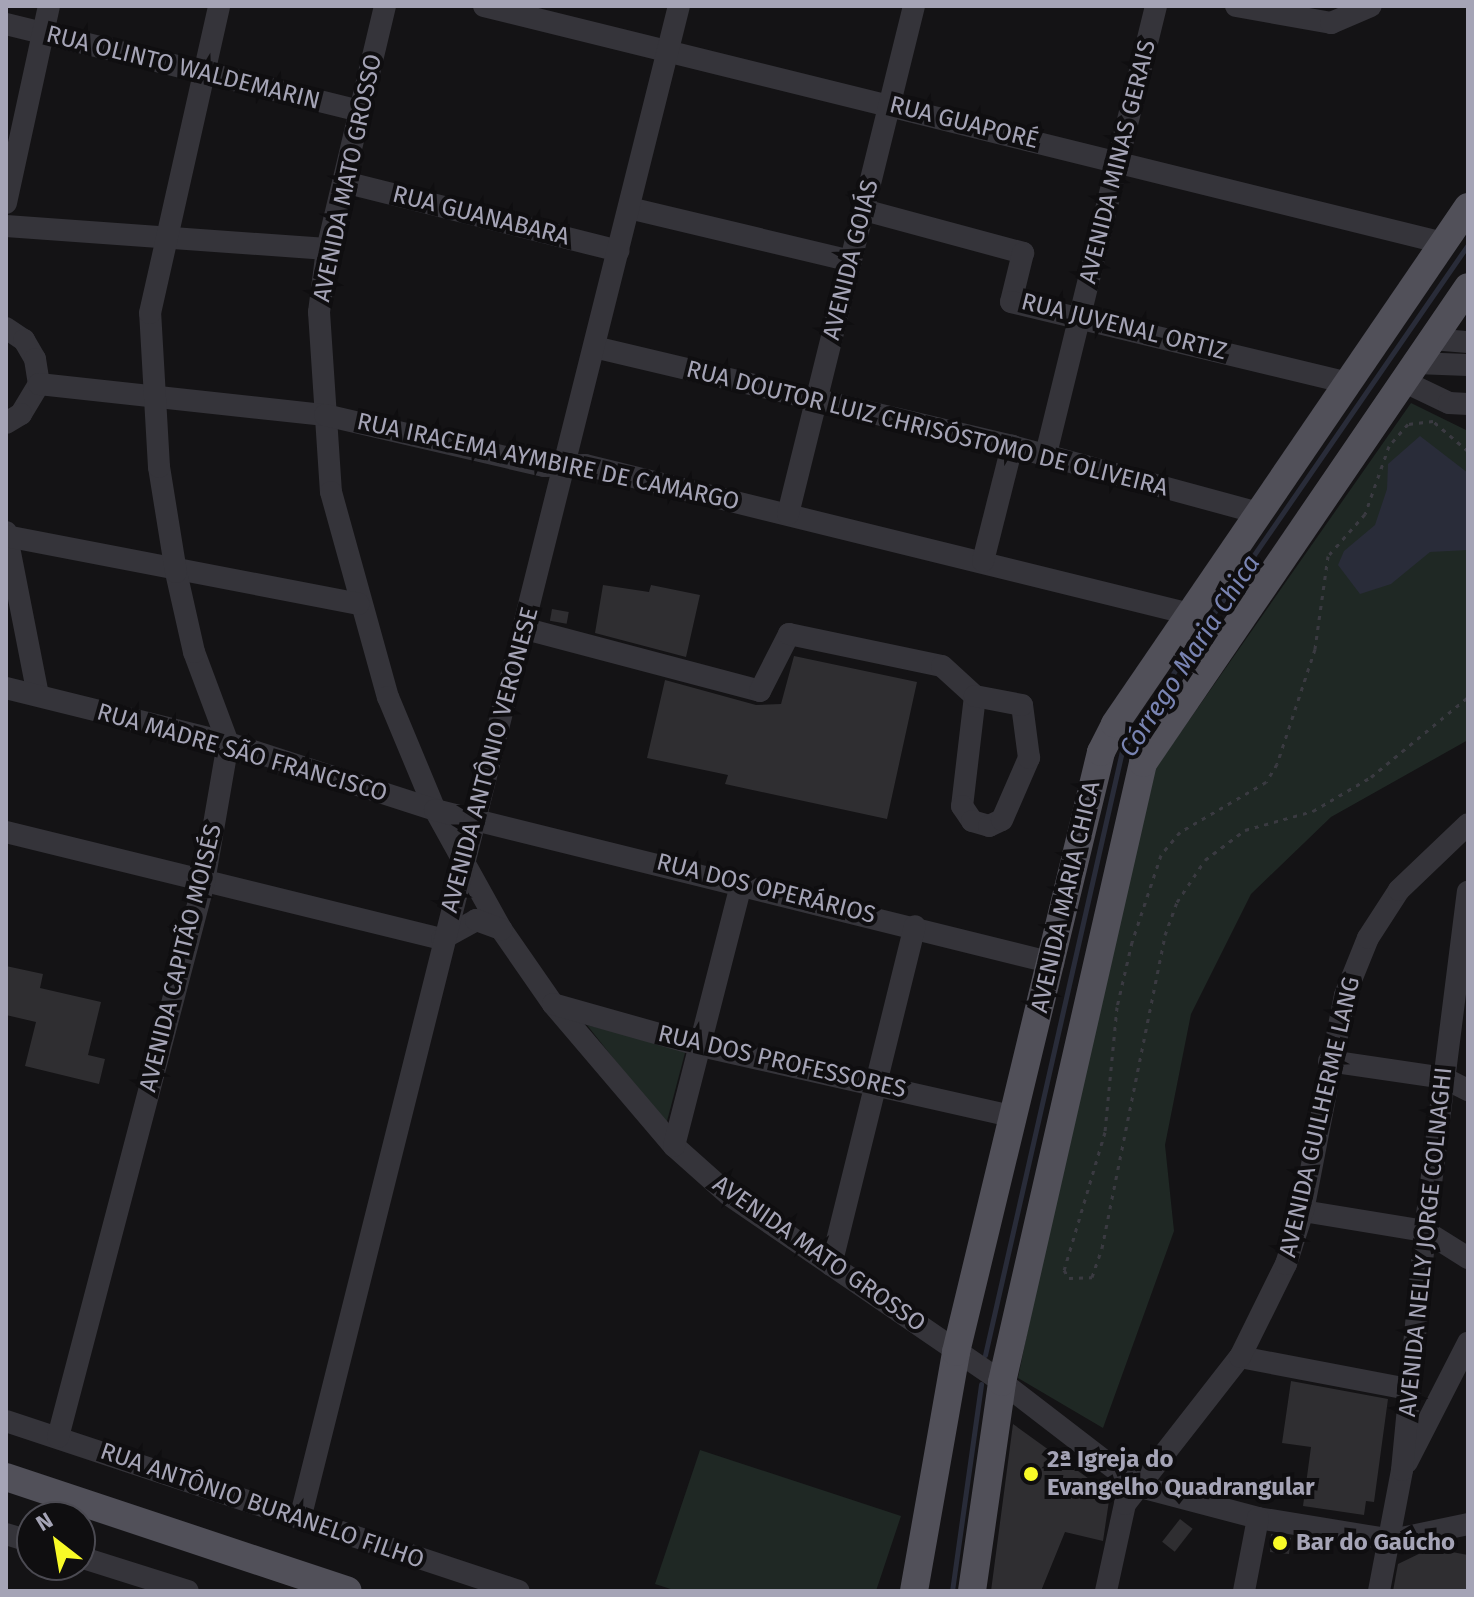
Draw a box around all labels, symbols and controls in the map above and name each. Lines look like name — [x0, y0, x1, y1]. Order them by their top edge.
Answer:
street label: RUA OLINTO WALDEMARIN — [43, 20, 323, 116]
street label: AVENIDA MINAS GERAIS — [1074, 37, 1162, 287]
street label: AVENIDA MATO GROSSO — [308, 51, 388, 305]
street label: RUA GUAPORÉ — [886, 91, 1042, 155]
street label: AVENIDA GOIÁS — [817, 177, 885, 343]
street label: RUA GUANABARA — [390, 180, 572, 252]
street label: RUA JUVENAL ORTIZ — [1018, 288, 1230, 366]
street label: RUA DOUTOR LUIZ CHRISÓSTOMO DE OLIVEIRA — [683, 355, 1171, 503]
street label: RUA IRACEMA AYMBIRE DE CAMARGO — [354, 407, 742, 517]
water label: Córrego Maria Chica — [1113, 549, 1267, 763]
street label: AVENIDA ANTÔNIO VERONESE — [435, 604, 545, 916]
street label: RUA MADRE SÃO FRANCISCO — [93, 698, 391, 808]
street label: AVENIDA MARIA CHICA — [1025, 779, 1107, 1015]
street label: AVENIDA CAPITÃO MOISÉS — [134, 821, 228, 1095]
street label: RUA DOS OPERÁRIOS — [654, 848, 878, 930]
street label: AVENIDA GUILHERME LANG — [1274, 974, 1366, 1260]
street label: RUA DOS PROFESSORES — [655, 1019, 909, 1105]
street label: AVENIDA NELLY JORGE COLNAGHI — [1393, 1066, 1459, 1418]
street label: AVENIDA MATO GROSSO — [707, 1170, 931, 1338]
street label: RUA ANTÔNIO BURANELO FILHO — [96, 1437, 428, 1575]
place label: 2ª Igreja do Evangelho Quadrangular — [1047, 1446, 1315, 1502]
marker: 2ª Igreja do Evangelho Quadrangular — [1022, 1465, 1040, 1483]
north arrow — [16, 1501, 96, 1581]
text: N — [31, 1506, 58, 1537]
place label: Bar do Gaúcho — [1296, 1529, 1455, 1557]
marker: Bar do Gaúcho — [1271, 1534, 1289, 1552]

